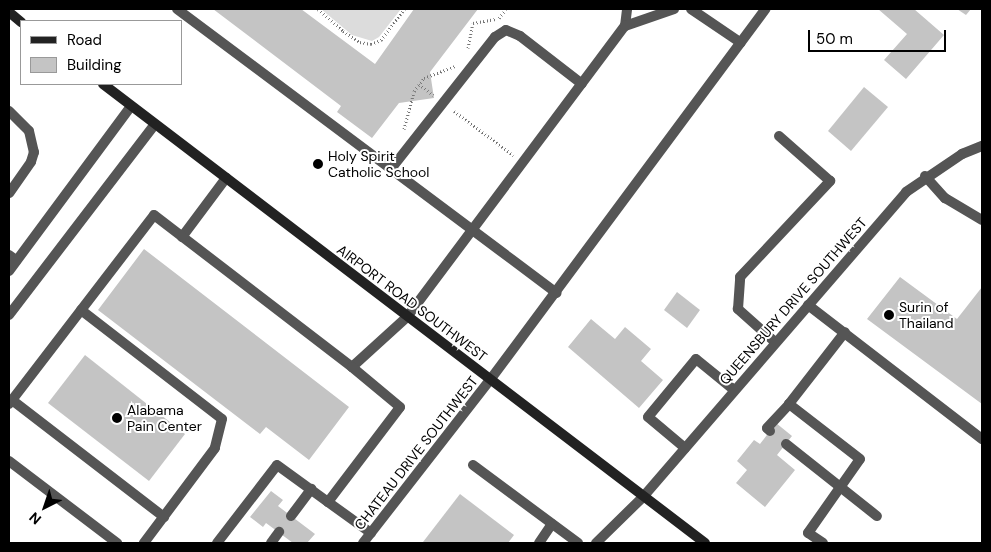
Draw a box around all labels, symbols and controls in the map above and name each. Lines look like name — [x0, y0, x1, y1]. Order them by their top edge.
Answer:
legend — [20, 20, 182, 85]
scale bar — [811, 20, 948, 52]
text: 50 m — [816, 29, 853, 49]
text: Road — [67, 30, 102, 50]
text: Building — [67, 55, 122, 75]
place label: Holy Spirit Catholic School — [328, 148, 429, 180]
marker: Holy Spirit Catholic School — [312, 158, 324, 170]
street label: QUEENSBURY DRIVE SOUTHWEST — [716, 214, 870, 388]
street label: AIRPORT ROAD SOUTHWEST — [334, 241, 490, 365]
place label: Surin of Thailand — [899, 299, 953, 332]
marker: Surin of Thailand — [883, 309, 895, 321]
street label: CHATEAU DRIVE SOUTHWEST — [351, 373, 481, 533]
place label: Alabama Pain Center — [127, 402, 202, 434]
marker: Alabama Pain Center — [111, 412, 123, 424]
north arrow — [20, 482, 70, 532]
text: N — [25, 508, 45, 528]

